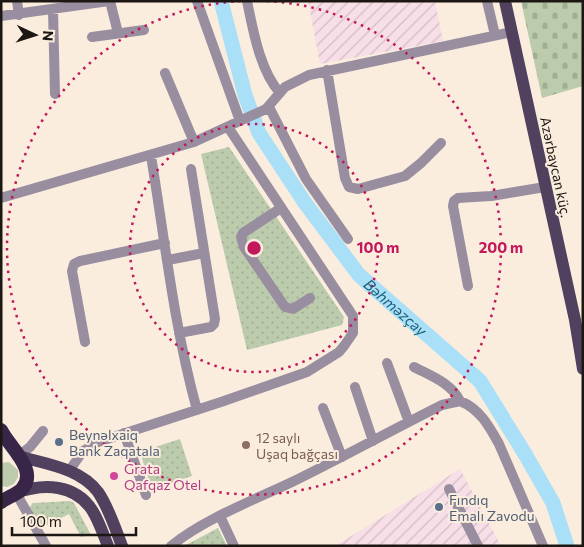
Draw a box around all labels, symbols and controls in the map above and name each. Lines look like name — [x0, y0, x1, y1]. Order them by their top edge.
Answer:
north arrow — [10, 10, 60, 60]
text: N — [40, 30, 57, 42]
street label: Azərbaycan küç. — [537, 115, 575, 219]
text: 100 m — [357, 238, 399, 256]
text: 200 m — [479, 238, 523, 256]
centre of rings — [245, 239, 263, 257]
water label: Bəhməzçay — [361, 275, 432, 340]
place label: Beynəlxaiq Bank Zaqatala — [69, 426, 160, 459]
place label: 12 saylı Uşaq bağçası — [256, 429, 338, 462]
marker: Beynəlxaiq Bank Zaqatala — [53, 436, 65, 448]
marker: 12 saylı Uşaq bağçası — [240, 439, 252, 451]
place label: Grata Qafqaz Otel — [124, 460, 201, 493]
marker: Grata Qafqaz Otel — [108, 470, 120, 482]
place label: Fındıq Emalı Zavodu — [449, 491, 534, 524]
marker: Fındıq Emalı Zavodu — [433, 501, 445, 513]
scale bar — [12, 504, 136, 536]
text: 100 m — [20, 512, 62, 530]

